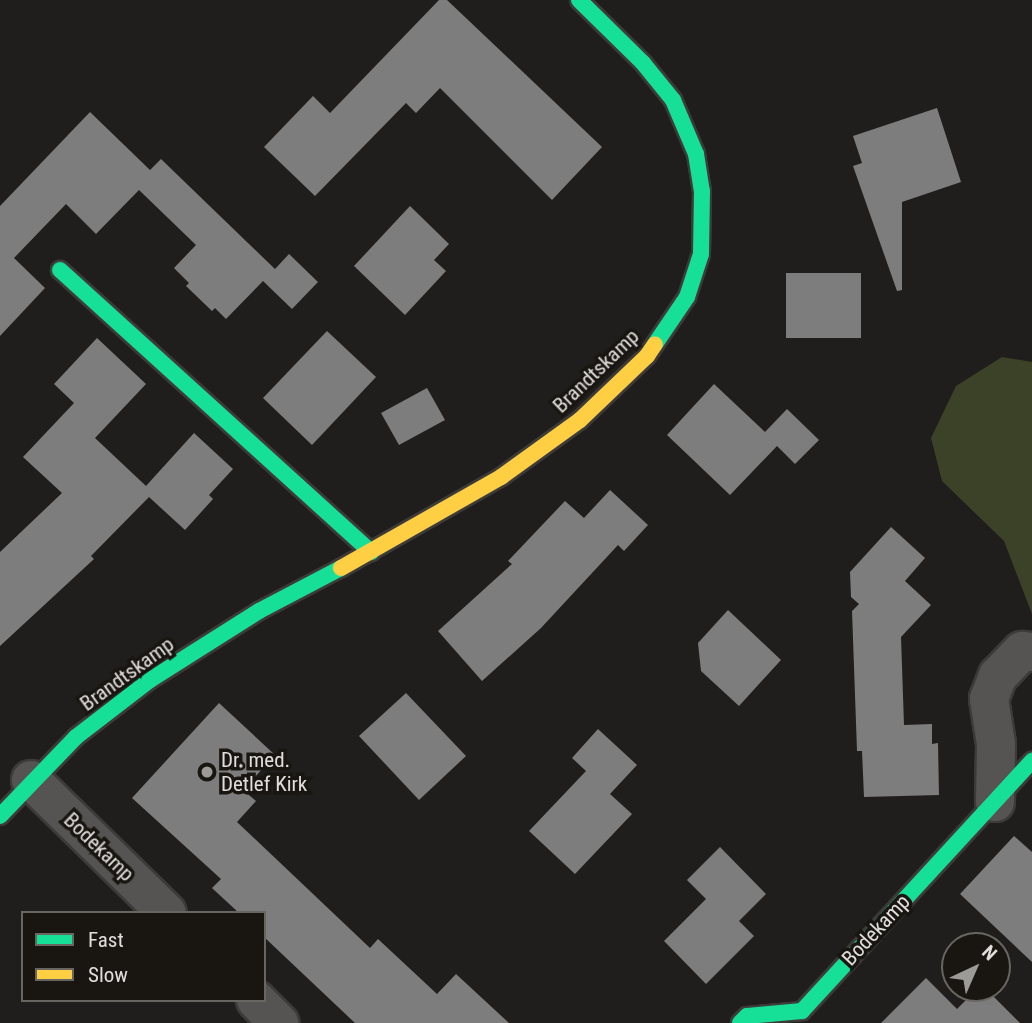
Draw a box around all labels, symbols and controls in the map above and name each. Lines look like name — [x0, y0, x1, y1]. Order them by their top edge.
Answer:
street label: Brandtskamp — [548, 324, 644, 418]
street label: Brandtskamp — [75, 632, 179, 716]
place label: Dr. med. Detlef Kirk — [221, 747, 307, 797]
marker: Dr. med. Detlef Kirk — [199, 764, 215, 780]
street label: Bodekamp — [59, 807, 139, 887]
street label: Bodekamp — [837, 889, 915, 971]
legend — [21, 911, 266, 1002]
text: Fast — [88, 928, 124, 952]
north arrow — [941, 932, 1011, 1002]
text: N — [977, 941, 1002, 965]
text: Slow — [88, 963, 128, 987]

